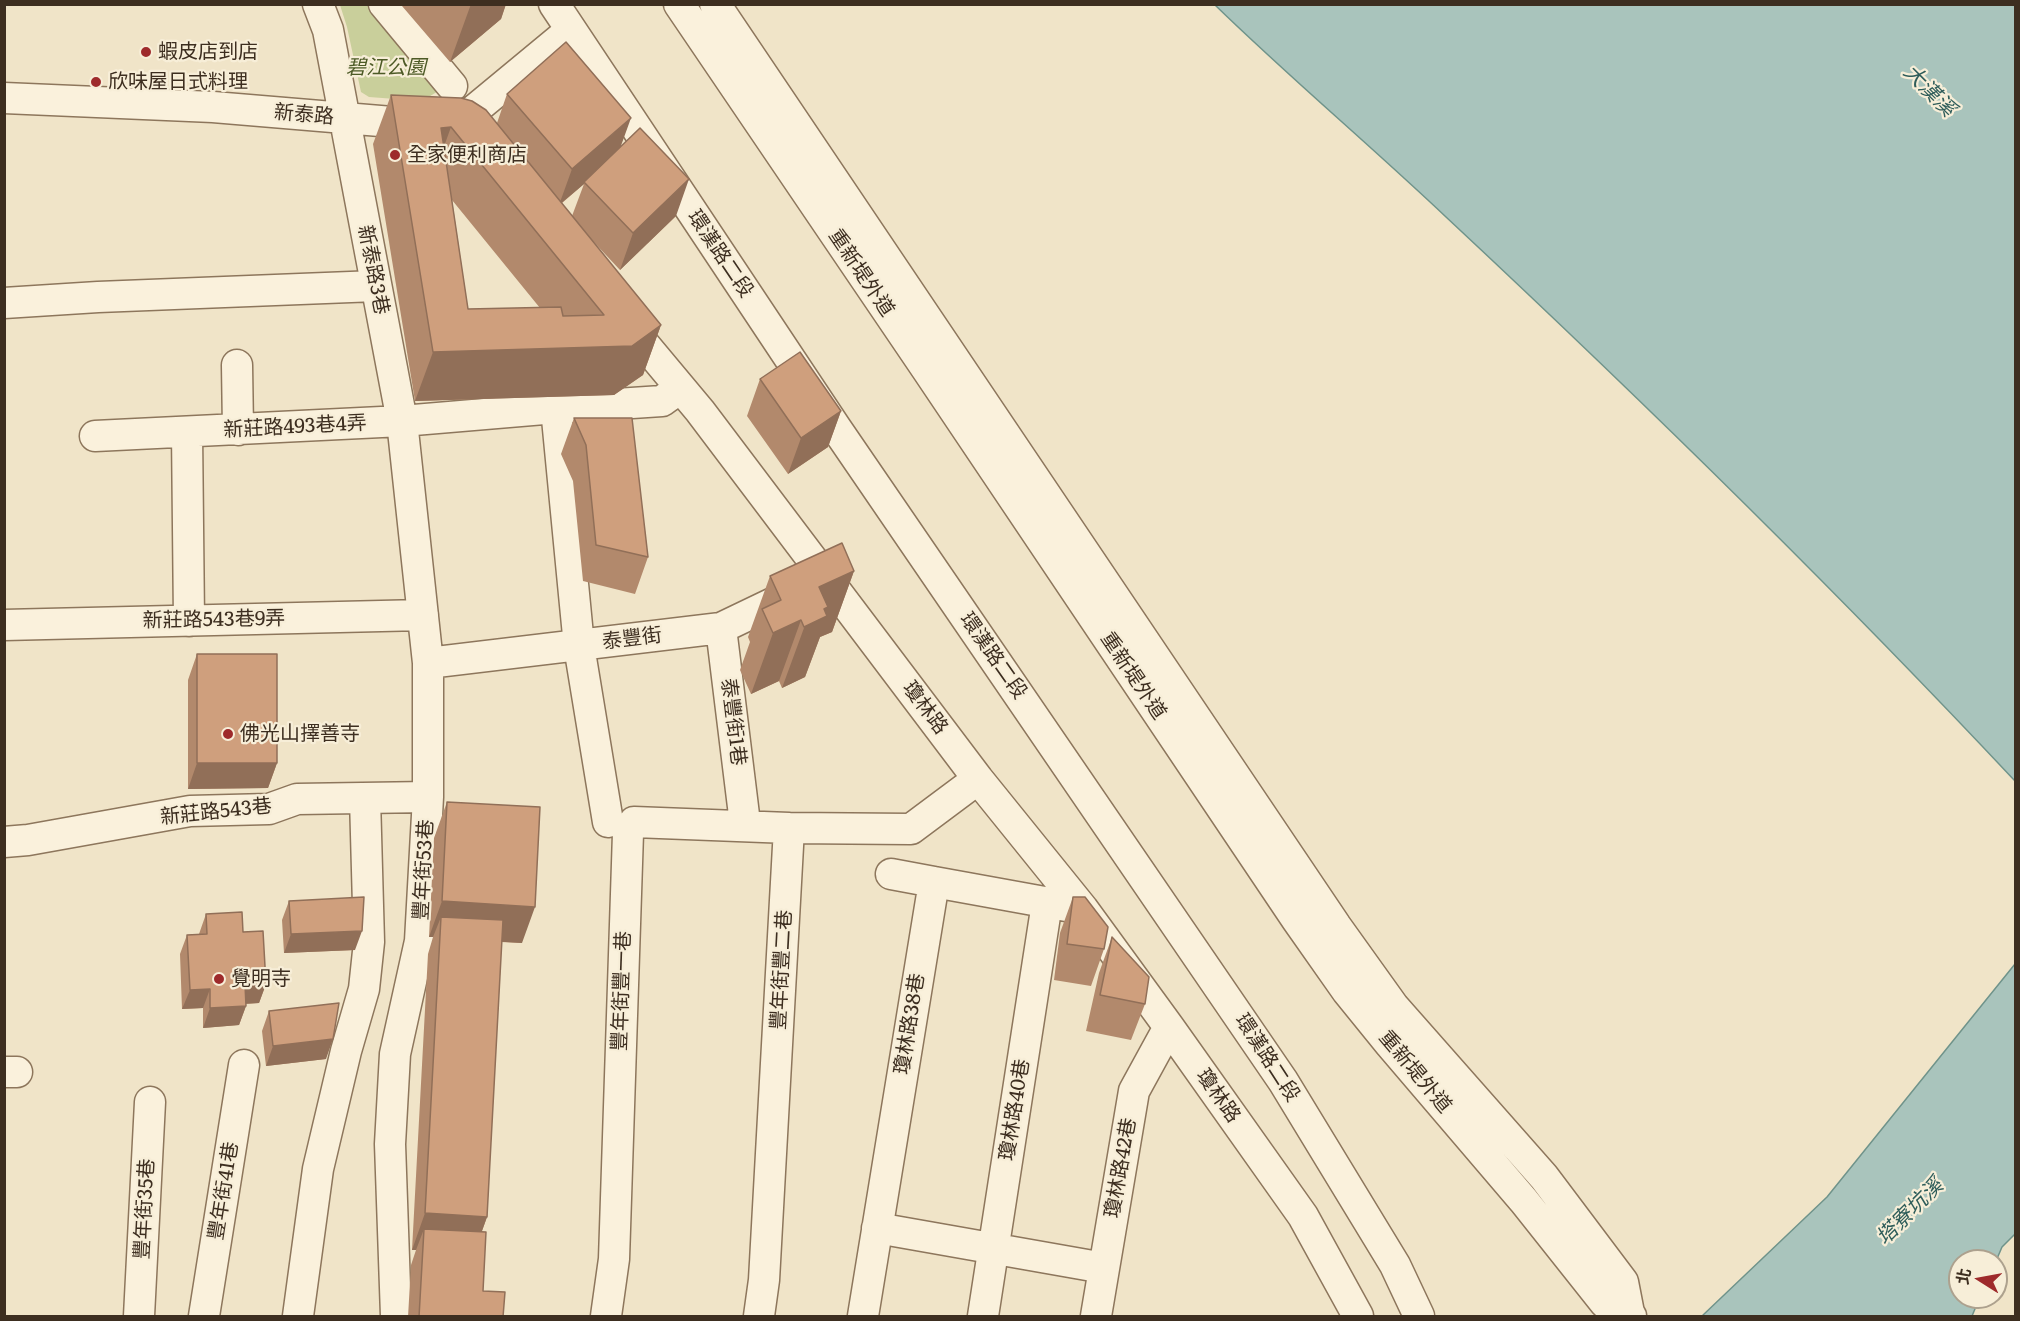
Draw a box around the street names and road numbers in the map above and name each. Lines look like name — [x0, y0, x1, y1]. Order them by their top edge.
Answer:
street label: 新泰路 — [273, 100, 335, 130]
street label: 環漢路二段 — [682, 206, 758, 302]
street label: 新泰路3巷 — [353, 223, 393, 317]
street label: 重新堤外道 — [823, 225, 899, 321]
street label: 新莊路493巷4弄 — [223, 411, 367, 443]
street label: 新莊路543巷9弄 — [143, 607, 285, 633]
street label: 環漢路二段 — [954, 608, 1032, 704]
street label: 泰豐街 — [601, 623, 663, 655]
street label: 重新堤外道 — [1095, 628, 1171, 724]
street label: 泰豐街1巷 — [716, 677, 750, 767]
street label: 瓊林路 — [897, 677, 953, 739]
street label: 新莊路543巷 — [159, 794, 273, 830]
street label: 豐年街53巷 — [409, 819, 439, 921]
street label: 豐年街豐二巷 — [767, 909, 797, 1031]
street label: 豐年街豐一巷 — [608, 931, 636, 1051]
street label: 瓊林路38巷 — [890, 972, 930, 1076]
street label: 環漢路二段 — [1230, 1010, 1304, 1106]
street label: 重新堤外道 — [1374, 1026, 1456, 1118]
street label: 瓊林路40巷 — [995, 1057, 1035, 1163]
street label: 瓊林路 — [1191, 1065, 1245, 1127]
street label: 瓊林路42巷 — [1100, 1116, 1142, 1220]
street label: 豐年街41巷 — [204, 1140, 244, 1242]
street label: 豐年街35巷 — [130, 1158, 160, 1260]

